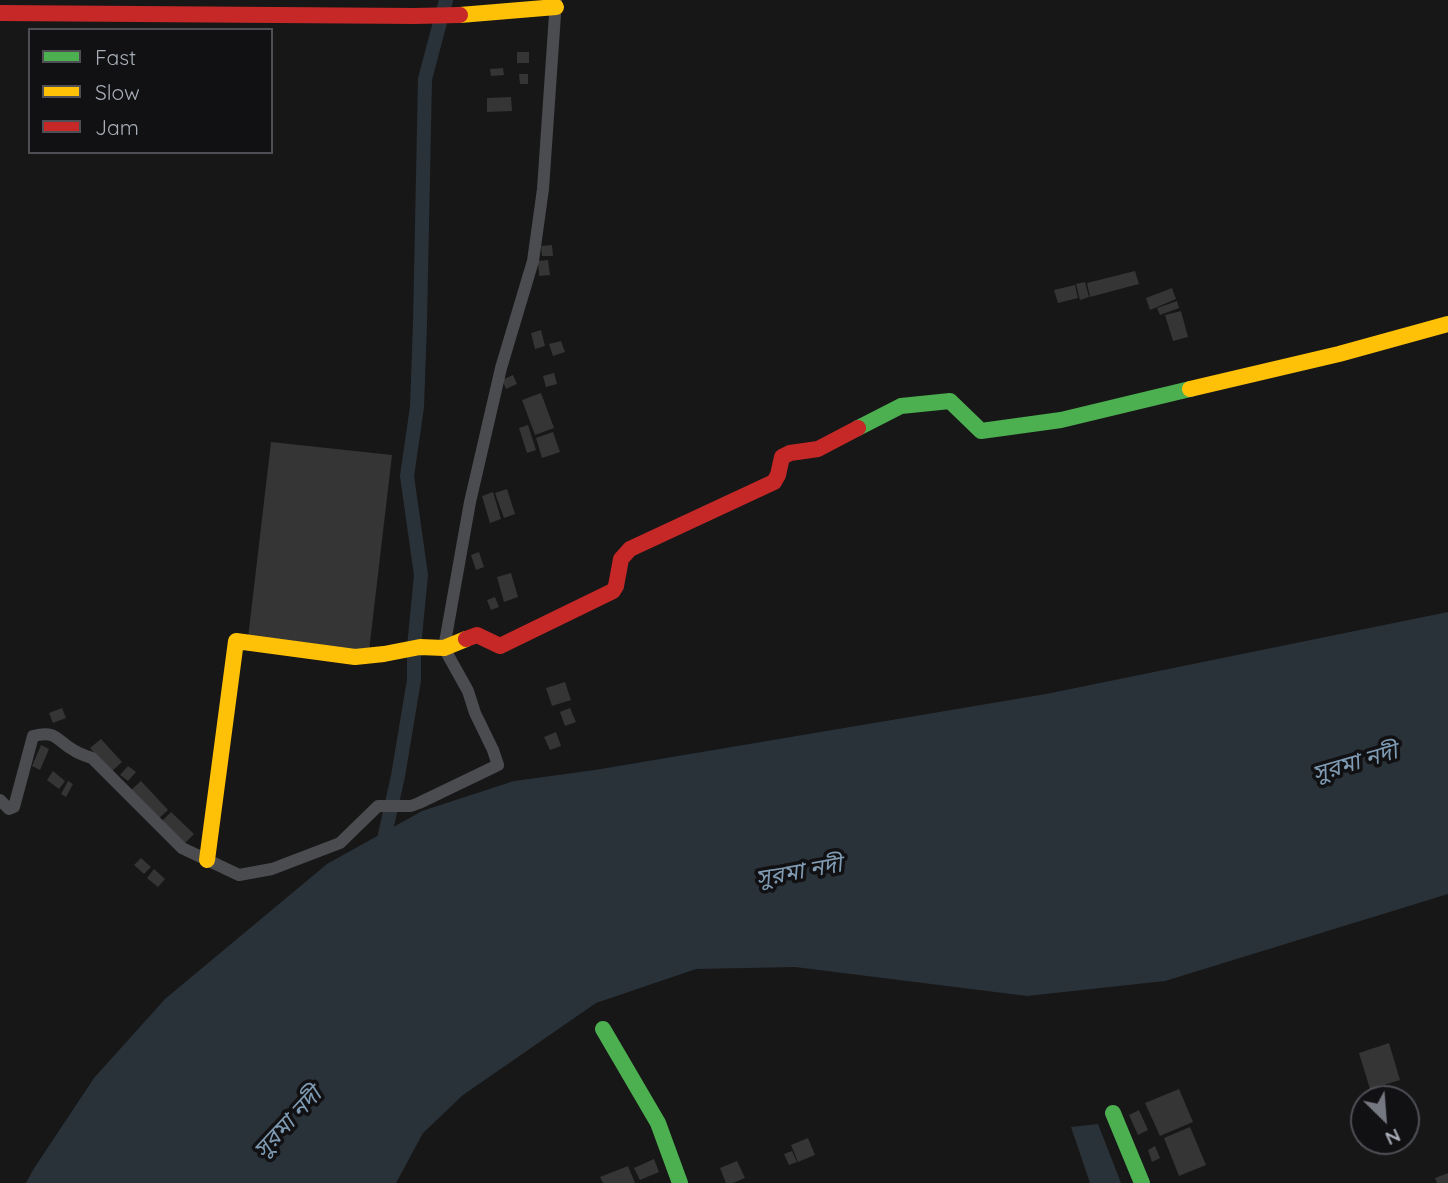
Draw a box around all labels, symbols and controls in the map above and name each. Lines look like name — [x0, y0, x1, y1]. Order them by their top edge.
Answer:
legend — [28, 28, 273, 154]
text: Fast — [95, 44, 136, 70]
text: Slow — [95, 79, 140, 105]
text: Jam — [95, 114, 139, 140]
water label: সুরমা নদী — [1309, 738, 1401, 788]
water label: সুরমা নদী — [754, 851, 844, 893]
water label: সুরমা নদী — [248, 1082, 328, 1164]
north arrow — [1350, 1085, 1420, 1155]
text: N — [1382, 1123, 1404, 1151]

